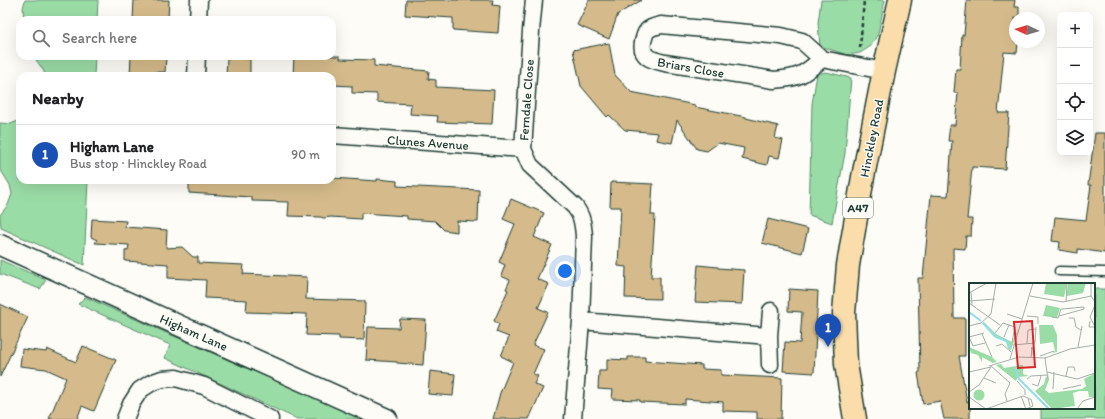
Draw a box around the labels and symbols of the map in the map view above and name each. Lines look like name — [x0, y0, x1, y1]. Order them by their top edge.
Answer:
north arrow — [1009, 12, 1045, 48]
street label: Briars Close — [656, 54, 725, 81]
street label: Ferndale Close — [516, 59, 537, 141]
street label: Hinckley Road — [857, 98, 886, 179]
street label: Clunes Avenue — [387, 132, 469, 153]
road number: A47 — [843, 198, 873, 218]
your location — [555, 261, 575, 281]
inset map — [969, 283, 1095, 409]
street label: Higham Lane — [158, 311, 230, 354]
pin: 1 — [815, 314, 841, 347]

